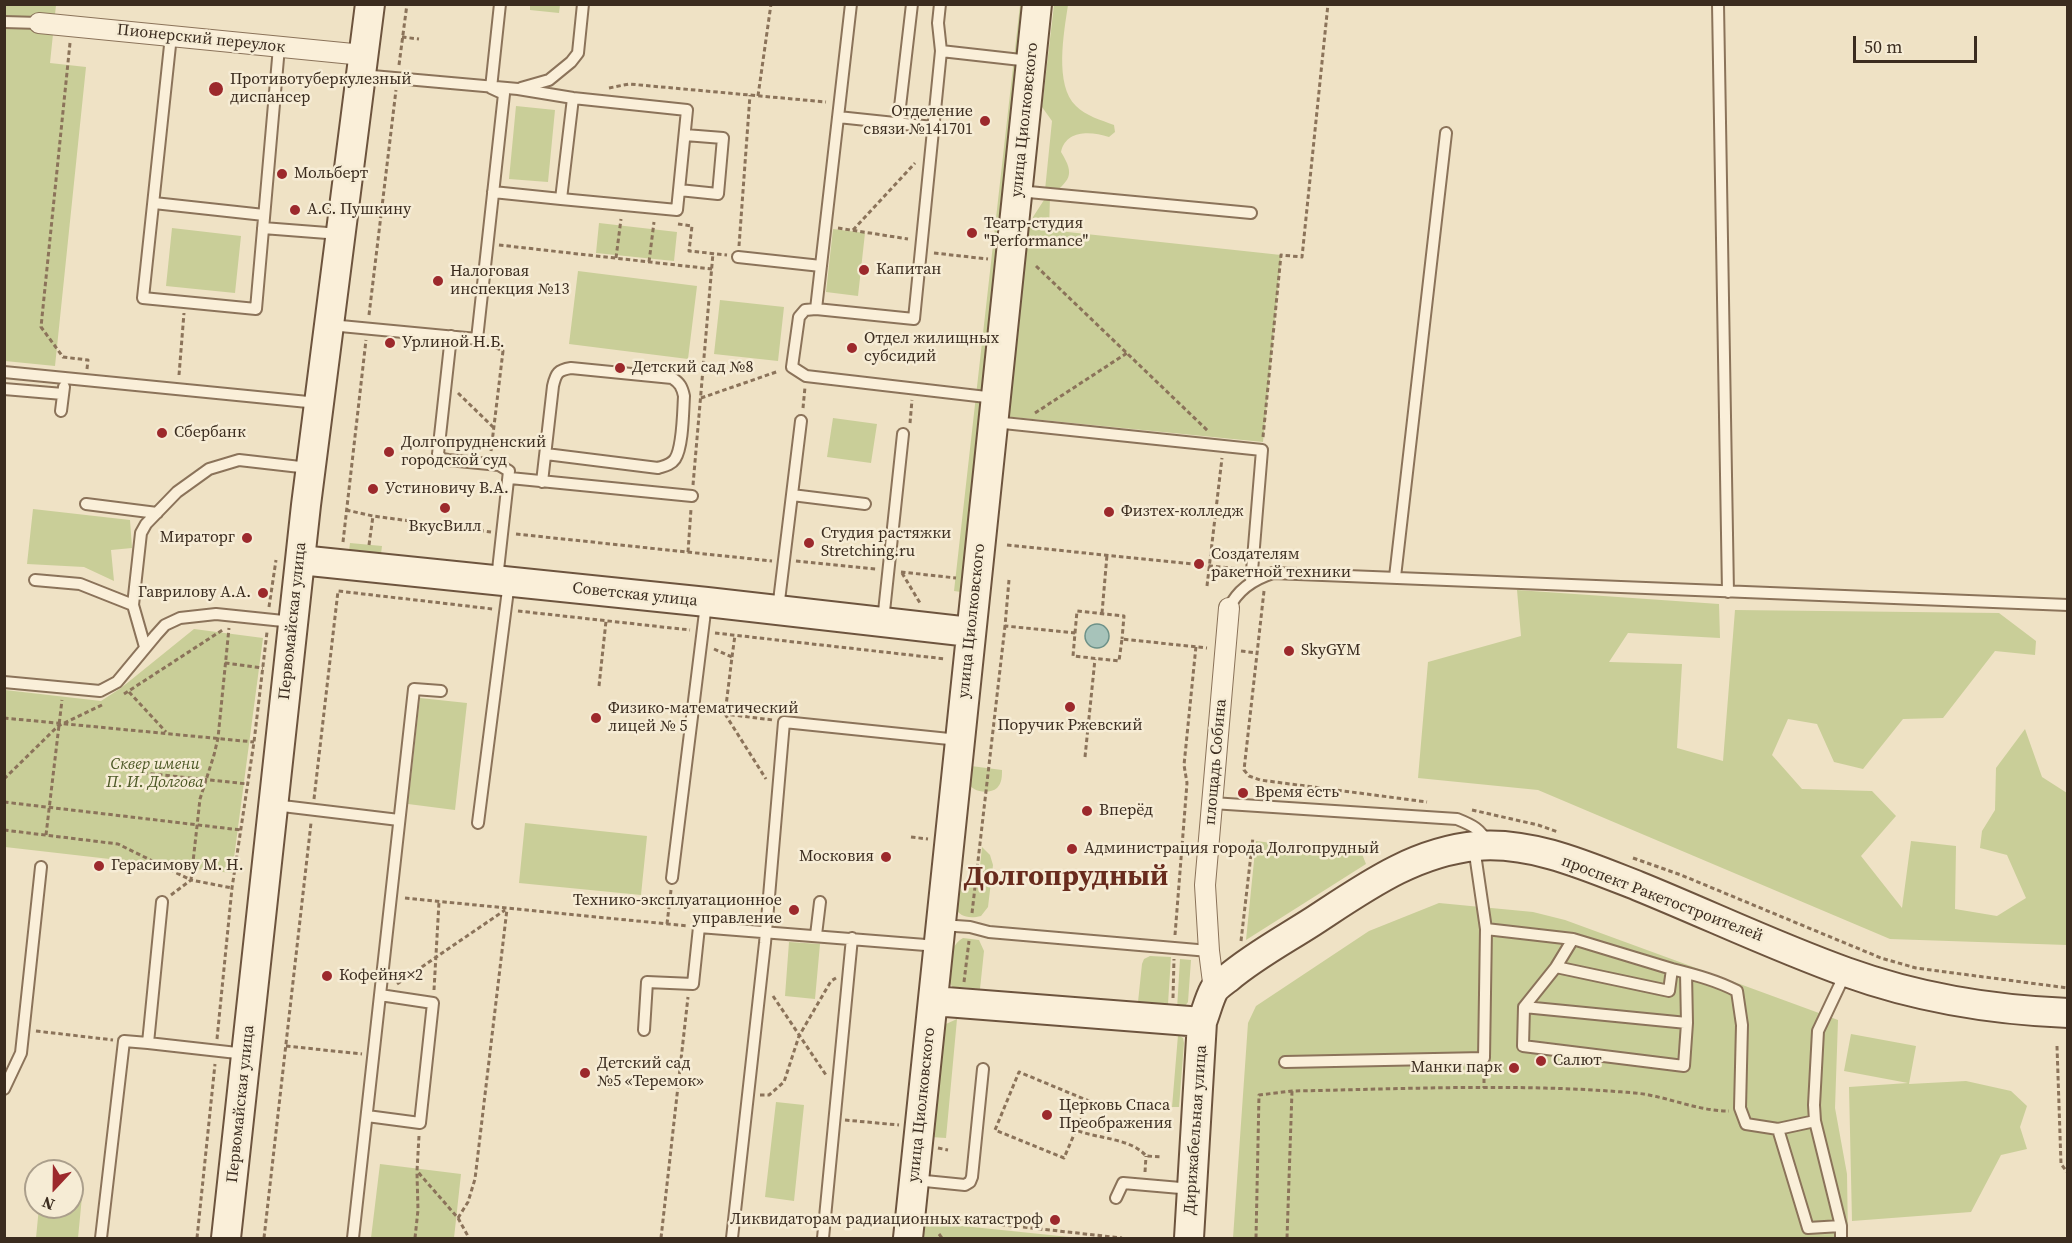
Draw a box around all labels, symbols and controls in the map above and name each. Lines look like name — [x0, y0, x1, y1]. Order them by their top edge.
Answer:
street label: Пионерский переулок — [116, 21, 286, 57]
scale bar — [1856, 24, 1980, 62]
text: 50 m — [1864, 34, 1902, 59]
street label: улица Циолковского — [1007, 42, 1043, 198]
place label: Противотуберкулезный диспансер — [230, 70, 411, 108]
marker: Противотуберкулезный диспансер — [207, 80, 225, 98]
place label: Отделение связи №141701 — [863, 102, 973, 140]
marker: Отделение связи №141701 — [978, 114, 992, 128]
place label: Мольберт — [294, 164, 368, 184]
marker: Мольберт — [275, 167, 289, 181]
place label: А.С. Пушкину — [307, 200, 411, 220]
marker: А.С. Пушкину — [288, 203, 302, 217]
place label: Театр-студия "Performance" — [984, 214, 1088, 252]
marker: Театр-студия "Performance" — [965, 226, 979, 240]
place label: Капитан — [876, 260, 941, 280]
place label: Налоговая инспекция №13 — [450, 262, 570, 300]
marker: Капитан — [857, 263, 871, 277]
marker: Налоговая инспекция №13 — [431, 274, 445, 288]
place label: Отдел жилищных субсидий — [864, 329, 999, 367]
place label: Урлиной Н.Б. — [402, 333, 505, 353]
marker: Урлиной Н.Б. — [383, 336, 397, 350]
marker: Отдел жилищных субсидий — [845, 341, 859, 355]
place label: Детский сад №8 — [632, 358, 753, 378]
marker: Детский сад №8 — [613, 361, 627, 375]
place label: Сбербанк — [174, 423, 246, 443]
marker: Сбербанк — [155, 426, 169, 440]
place label: Долгопрудненский городской суд — [401, 433, 546, 471]
marker: Долгопрудненский городской суд — [382, 445, 396, 459]
place label: Устиновичу В.А. — [385, 479, 509, 499]
marker: Устиновичу В.А. — [366, 482, 380, 496]
marker: ВкусВилл — [438, 501, 452, 515]
place label: Физтех-колледж — [1121, 502, 1244, 522]
marker: Физтех-колледж — [1102, 505, 1116, 519]
place label: ВкусВилл — [409, 517, 481, 537]
place label: Студия растяжки Stretching.ru — [821, 524, 951, 562]
place label: Мираторг — [160, 528, 235, 548]
marker: Мираторг — [240, 531, 254, 545]
marker: Студия растяжки Stretching.ru — [802, 536, 816, 550]
street label: Первомайская улица — [275, 541, 311, 701]
street label: улица Циолковского — [954, 543, 990, 699]
place label: Создателям ракетной техники — [1211, 545, 1351, 583]
marker: Создателям ракетной техники — [1192, 557, 1206, 571]
street label: Советская улица — [572, 579, 698, 611]
place label: Гаврилову А.А. — [138, 583, 251, 603]
marker: Гаврилову А.А. — [256, 586, 270, 600]
place label: SkyGYM — [1301, 641, 1361, 661]
marker: SkyGYM — [1282, 644, 1296, 658]
street label: площадь Собина — [1201, 698, 1231, 826]
place label: Физико-математический лицей № 5 — [608, 699, 798, 737]
marker: Поручик Ржевский — [1063, 700, 1077, 714]
marker: Физико-математический лицей № 5 — [589, 711, 603, 725]
place label: Поручик Ржевский — [998, 716, 1142, 736]
park label: Сквер имени П. И. Долгова — [106, 755, 204, 793]
place label: Время есть — [1255, 783, 1339, 803]
marker: Время есть — [1236, 786, 1250, 800]
place label: Вперёд — [1099, 801, 1153, 821]
marker: Вперёд — [1080, 804, 1094, 818]
place label: Администрация города Долгопрудный — [1084, 839, 1379, 859]
marker: Администрация города Долгопрудный — [1065, 842, 1079, 856]
place label: Московия — [799, 847, 874, 867]
marker: Московия — [879, 850, 893, 864]
street label: проспект Ракетостроителей — [1558, 852, 1766, 946]
place label: Герасимову М. Н. — [111, 856, 243, 876]
marker: Герасимову М. Н. — [92, 859, 106, 873]
district label: Долгопрудный — [964, 861, 1168, 895]
place label: Технико-эксплуатационное управление — [573, 891, 782, 929]
marker: Технико-эксплуатационное управление — [787, 903, 801, 917]
place label: Кофейня×2 — [339, 966, 423, 986]
marker: Кофейня×2 — [320, 969, 334, 983]
street label: Первомайская улица — [223, 1024, 259, 1184]
street label: улица Циолковского — [904, 1027, 940, 1183]
street label: Дирижабельная улица — [1180, 1044, 1212, 1216]
place label: Салют — [1553, 1051, 1602, 1071]
place label: Детский сад №5 «Теремок» — [597, 1054, 704, 1092]
marker: Салют — [1534, 1054, 1548, 1068]
place label: Манки парк — [1411, 1058, 1502, 1078]
marker: Манки парк — [1507, 1061, 1521, 1075]
marker: Детский сад №5 «Теремок» — [578, 1066, 592, 1080]
place label: Церковь Спаса Преображения — [1059, 1096, 1172, 1134]
marker: Церковь Спаса Преображения — [1040, 1108, 1054, 1122]
north arrow — [24, 1159, 84, 1219]
text: N — [38, 1191, 58, 1216]
place label: Ликвидаторам радиационных катастроф — [730, 1210, 1043, 1230]
marker: Ликвидаторам радиационных катастроф — [1048, 1213, 1062, 1227]

